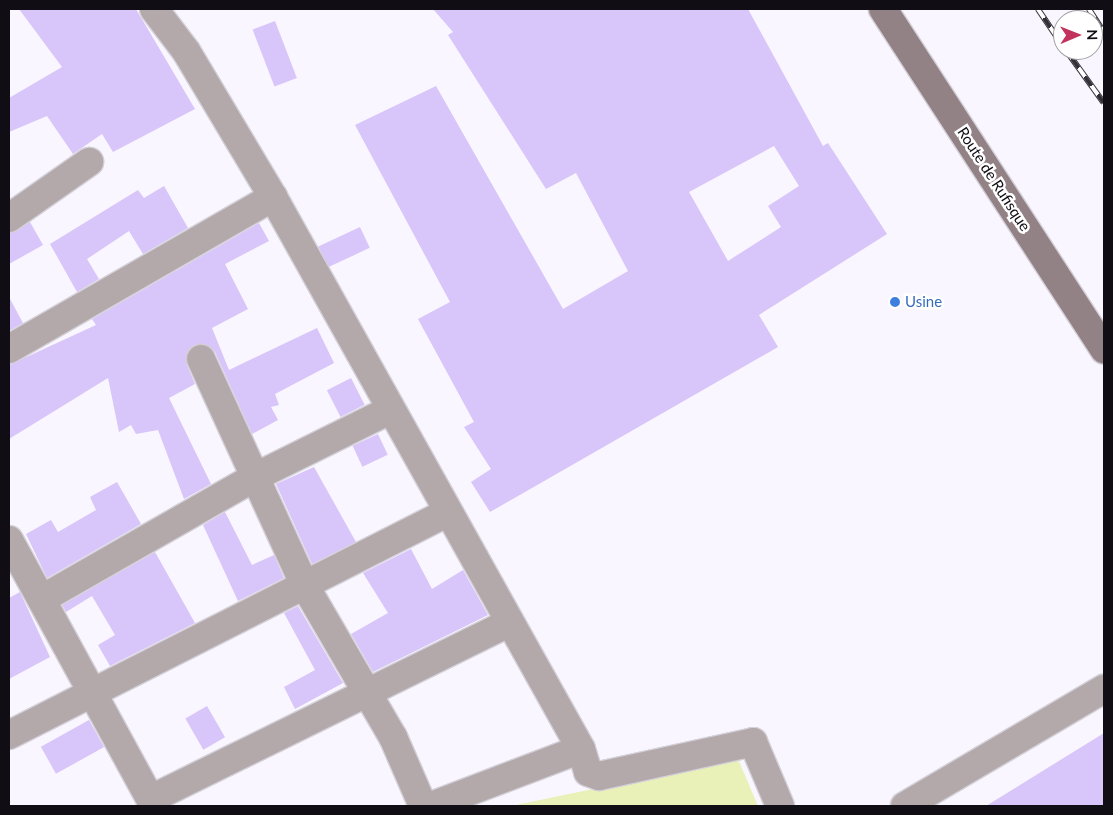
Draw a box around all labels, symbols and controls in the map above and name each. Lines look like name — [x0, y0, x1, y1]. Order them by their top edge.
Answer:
north arrow — [1053, 10, 1103, 60]
text: N — [1084, 29, 1101, 40]
street label: Route de Rufisque — [954, 124, 1034, 234]
place label: Usine — [905, 293, 942, 311]
marker: Usine — [889, 296, 901, 308]

